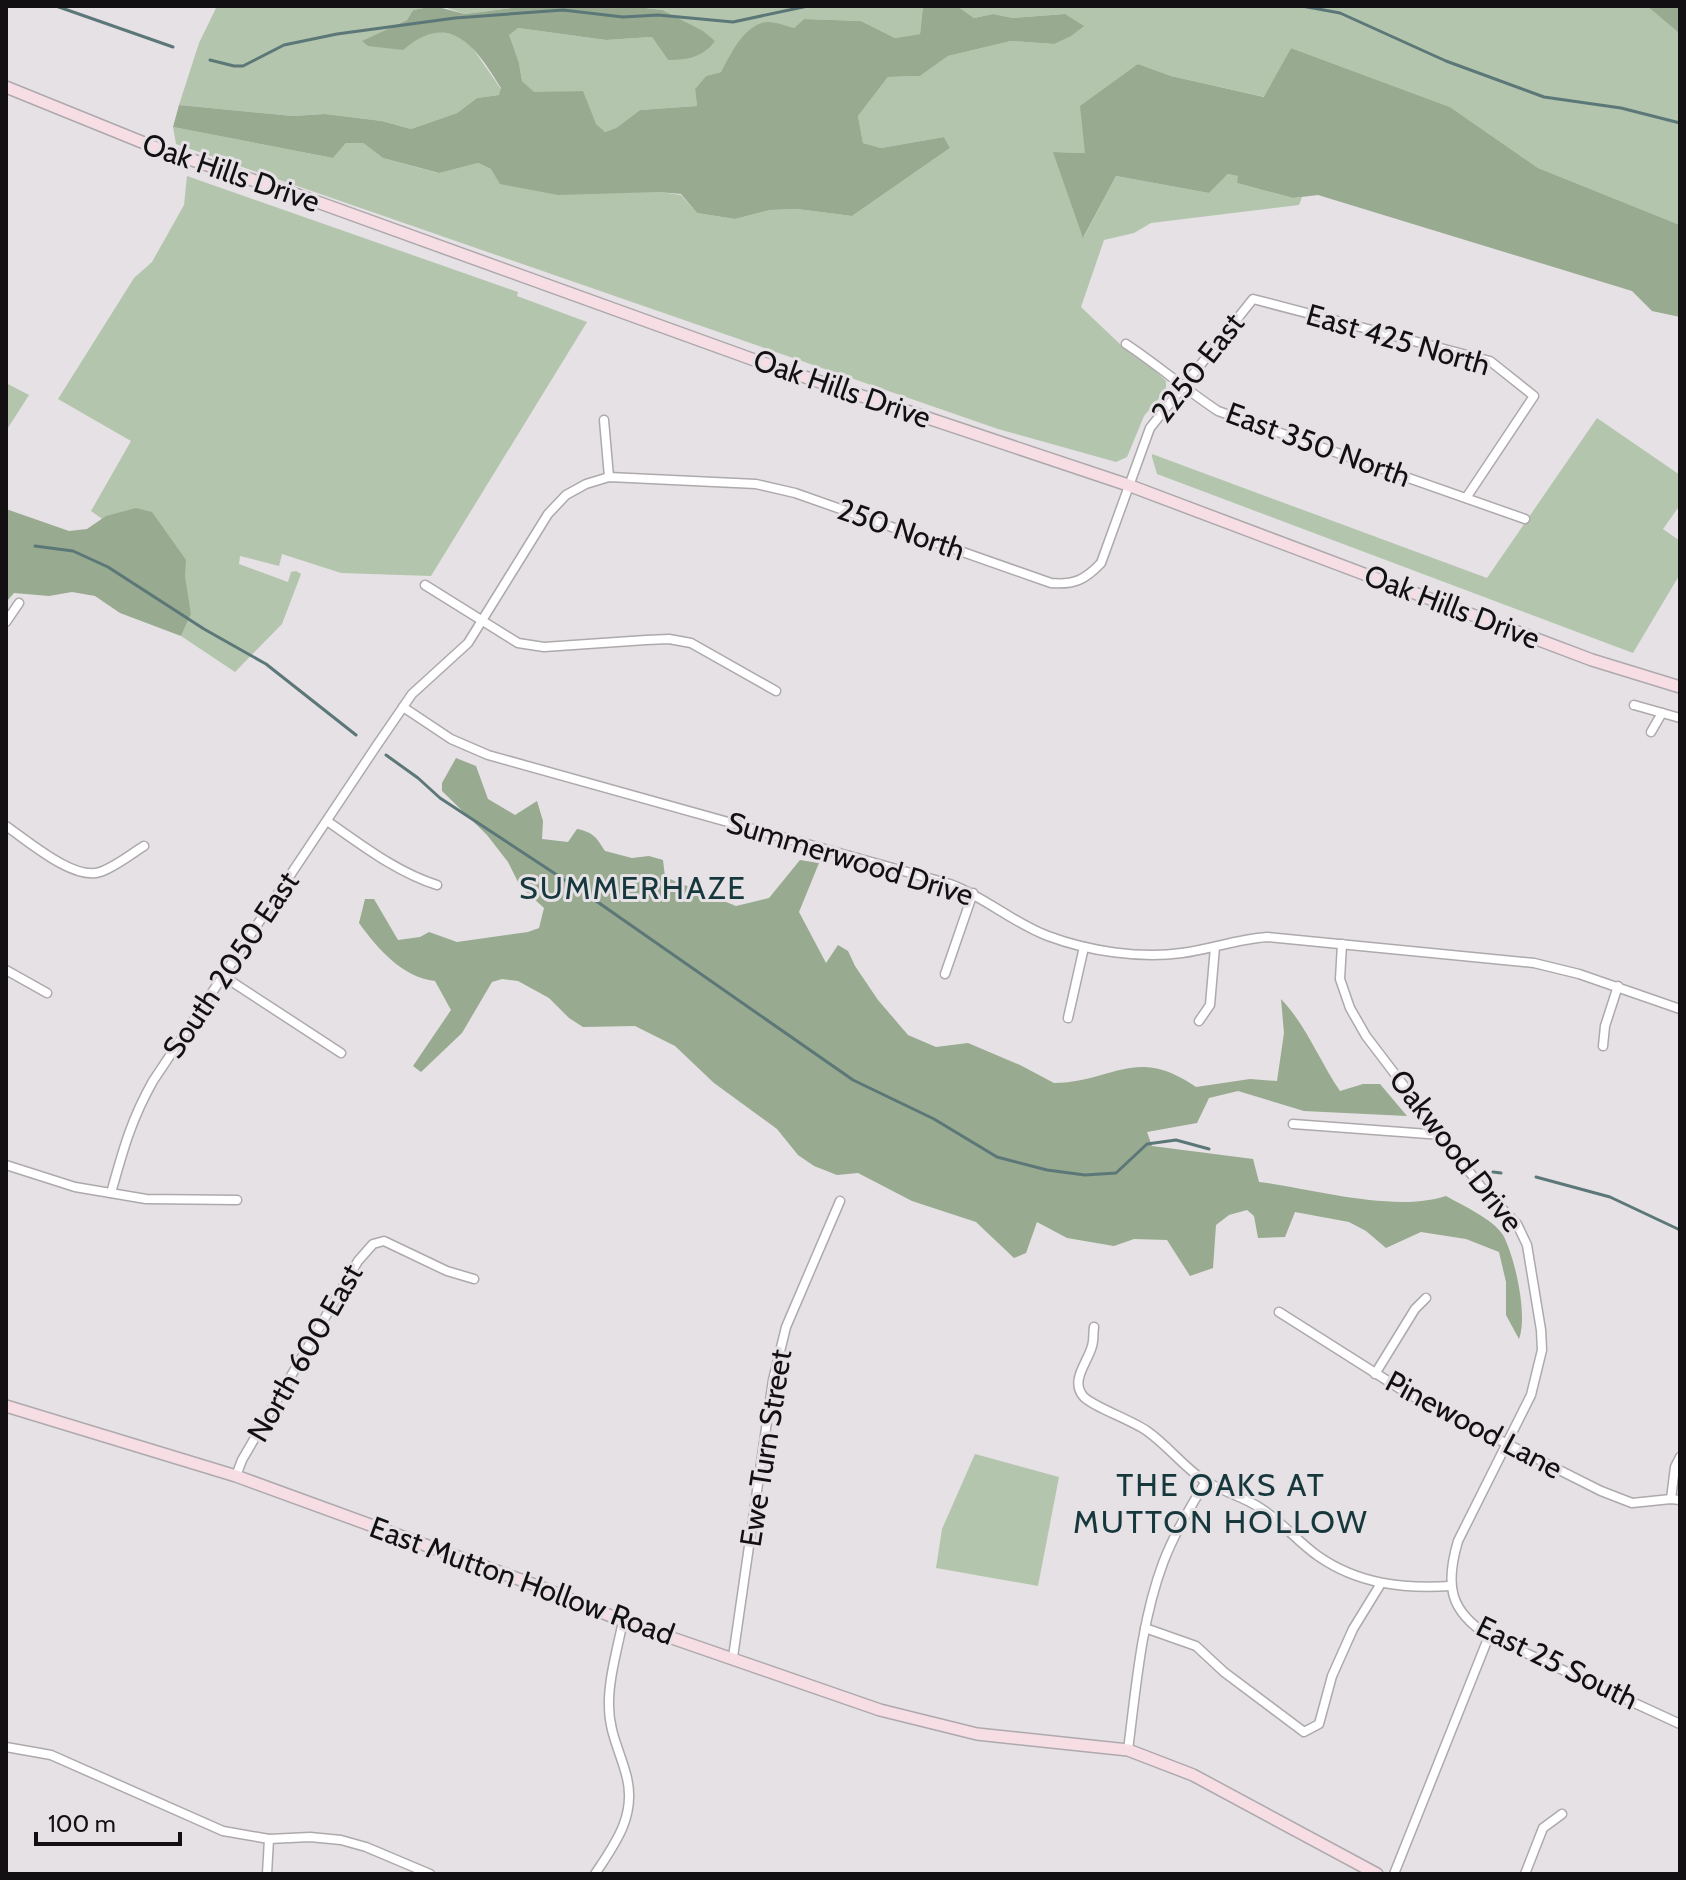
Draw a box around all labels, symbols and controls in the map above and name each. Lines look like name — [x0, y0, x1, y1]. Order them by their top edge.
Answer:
street label: Oak Hills Drive — [138, 125, 325, 220]
street label: East 425 North — [1302, 296, 1494, 383]
street label: 2250 East — [1143, 306, 1252, 430]
street label: Oak Hills Drive — [749, 341, 936, 436]
street label: East 350 North — [1221, 394, 1415, 495]
street label: 250 North — [832, 490, 970, 569]
street label: Oak Hills Drive — [1359, 556, 1545, 657]
street label: Summerwood Drive — [722, 803, 978, 914]
street label: South 2050 East — [155, 864, 307, 1065]
district label: SUMMERHAZE — [519, 868, 747, 907]
street label: Oakwood Drive — [1381, 1062, 1531, 1239]
street label: North 600 East — [239, 1257, 370, 1448]
street label: Ewe Turn Street — [732, 1347, 799, 1549]
street label: Pinewood Lane — [1379, 1362, 1569, 1487]
district label: THE OAKS AT MUTTON HOLLOW — [1073, 1465, 1369, 1541]
street label: East Mutton Hollow Road — [365, 1508, 679, 1653]
street label: East 25 South — [1470, 1608, 1644, 1718]
scale bar — [36, 1796, 180, 1846]
text: 100 m — [48, 1809, 116, 1838]

